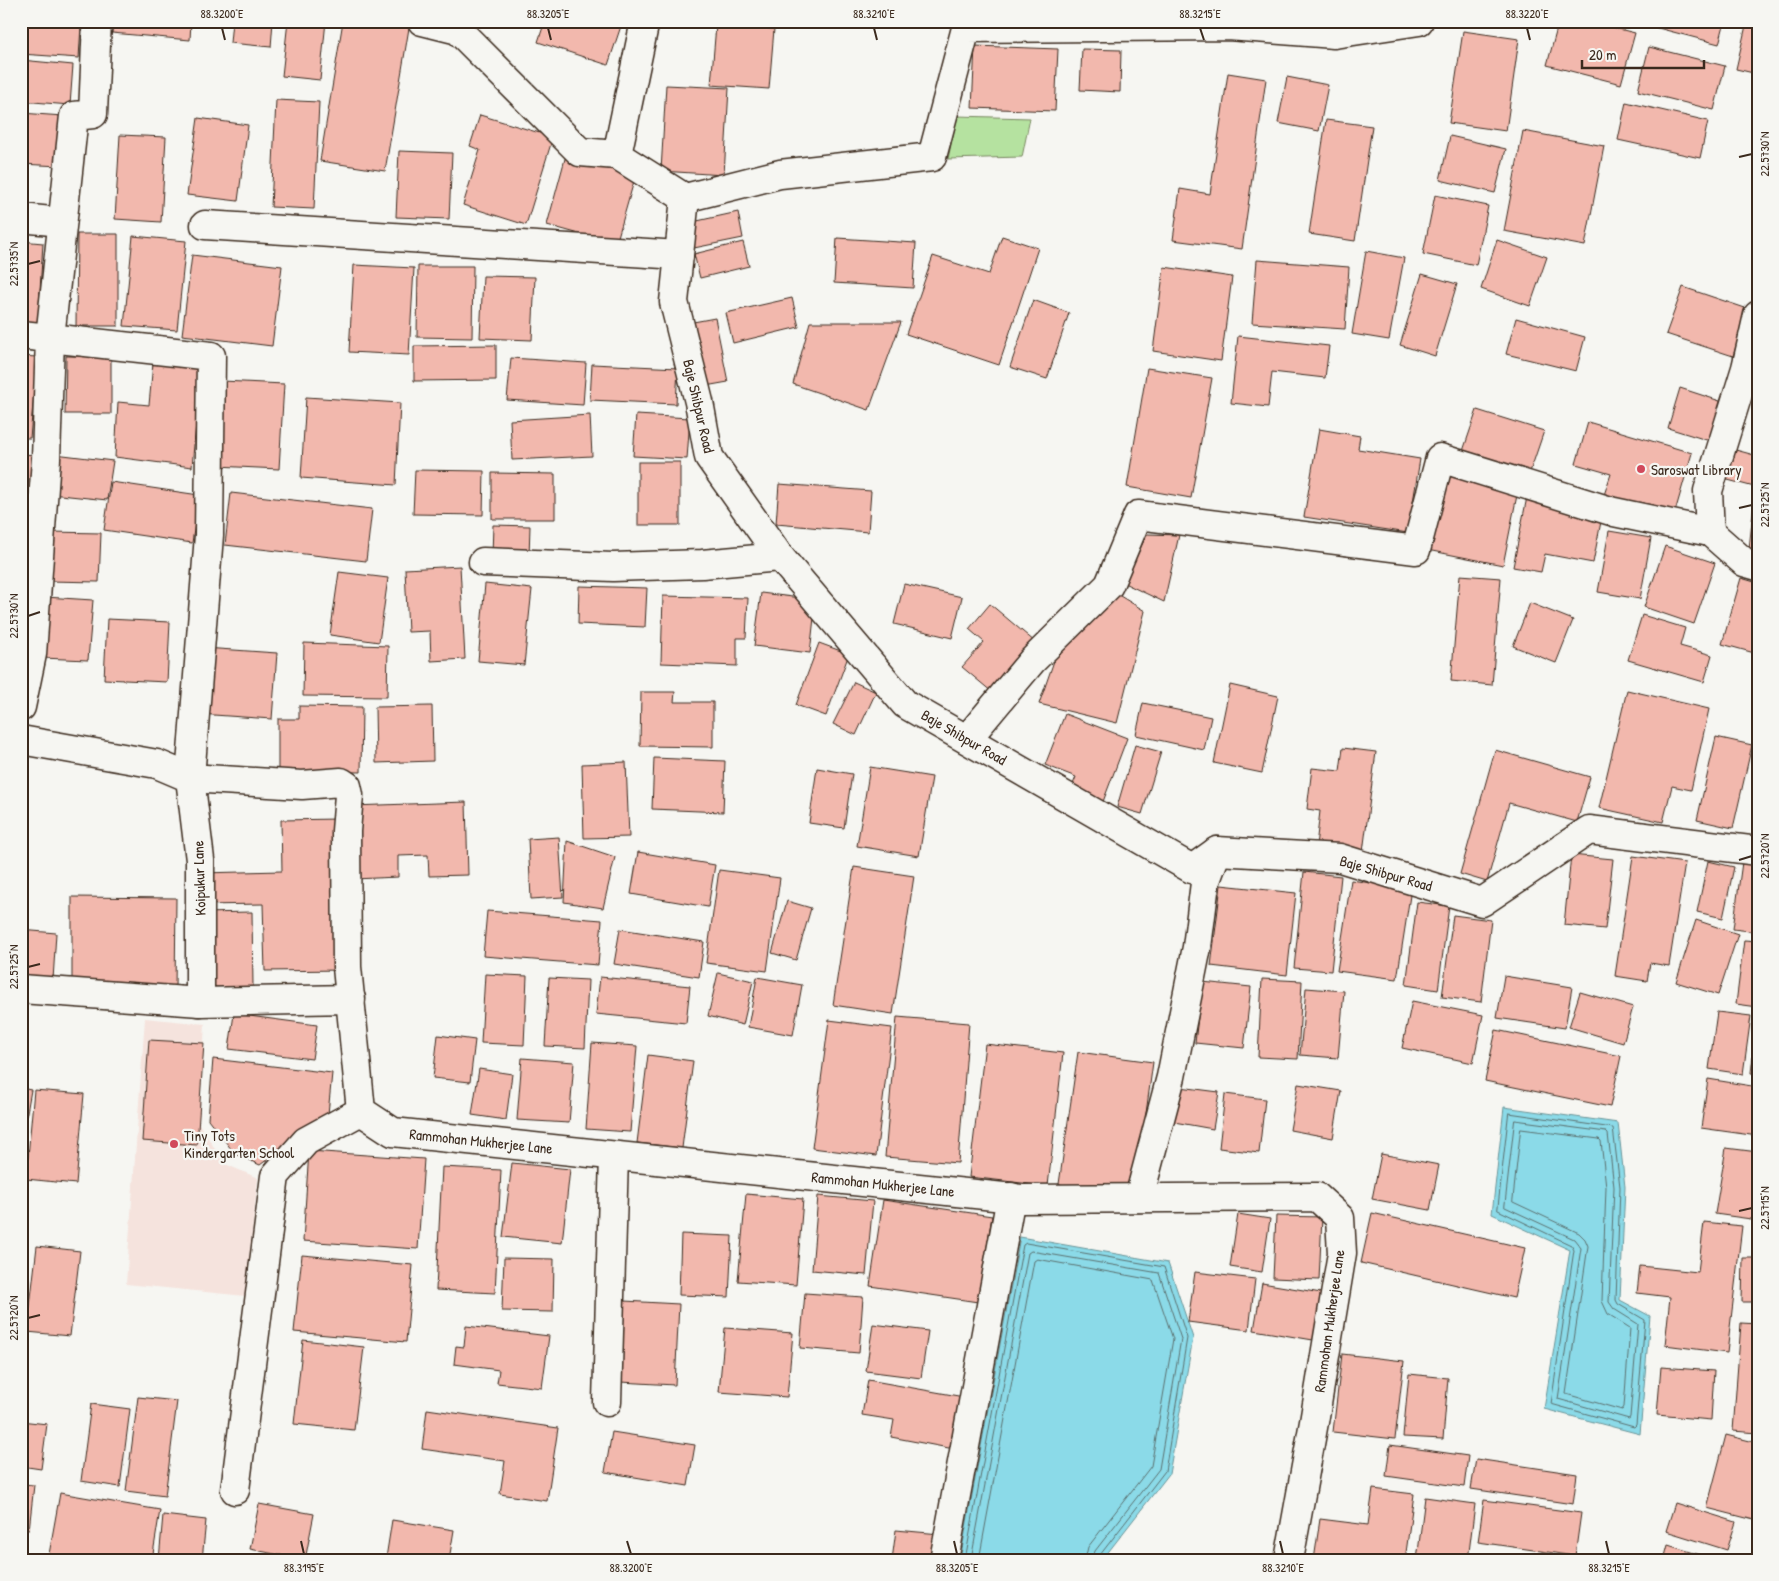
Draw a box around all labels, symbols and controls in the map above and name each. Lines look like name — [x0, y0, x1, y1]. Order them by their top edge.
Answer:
text: 88.3200°E — [201, 5, 244, 22]
text: 88.3205°E — [527, 5, 570, 22]
text: 88.3210°E — [853, 5, 896, 22]
text: 88.3215°E — [1179, 5, 1221, 22]
text: 88.3220°E — [1505, 5, 1549, 22]
scale bar — [1582, 38, 1704, 70]
text: 20 m — [1589, 44, 1616, 65]
text: 22.5730°N — [1756, 132, 1773, 176]
text: 22.5735°N — [5, 242, 22, 286]
street label: Baje Shibpur Road — [678, 357, 720, 455]
place label: Saroswat Library — [1651, 459, 1742, 480]
marker: Saroswat Library — [1635, 463, 1647, 475]
text: 22.5725°N — [1756, 483, 1773, 527]
text: 22.5730°N — [5, 594, 22, 638]
street label: Baje Shibpur Road — [917, 704, 1011, 770]
text: 22.5720°N — [1756, 834, 1773, 878]
street label: Koipukur Lane — [187, 840, 211, 916]
street label: Baje Shibpur Road — [1337, 850, 1435, 896]
text: 22.5725°N — [5, 945, 22, 989]
street label: Rammohan Mukherjee Lane — [408, 1123, 554, 1159]
place label: Tiny Tots Kindergarten School — [184, 1125, 294, 1163]
marker: Tiny Tots Kindergarten School — [168, 1138, 180, 1150]
street label: Rammohan Mukherjee Lane — [810, 1166, 956, 1202]
text: 22.5715°N — [1756, 1186, 1773, 1230]
street label: Rammohan Mukherjee Lane — [1309, 1248, 1349, 1394]
text: 22.5720°N — [5, 1296, 22, 1340]
text: 88.3195°E — [284, 1559, 325, 1576]
text: 88.3200°E — [610, 1559, 653, 1576]
text: 88.3205°E — [936, 1559, 979, 1576]
text: 88.3210°E — [1262, 1559, 1305, 1576]
text: 88.3215°E — [1588, 1559, 1630, 1576]

